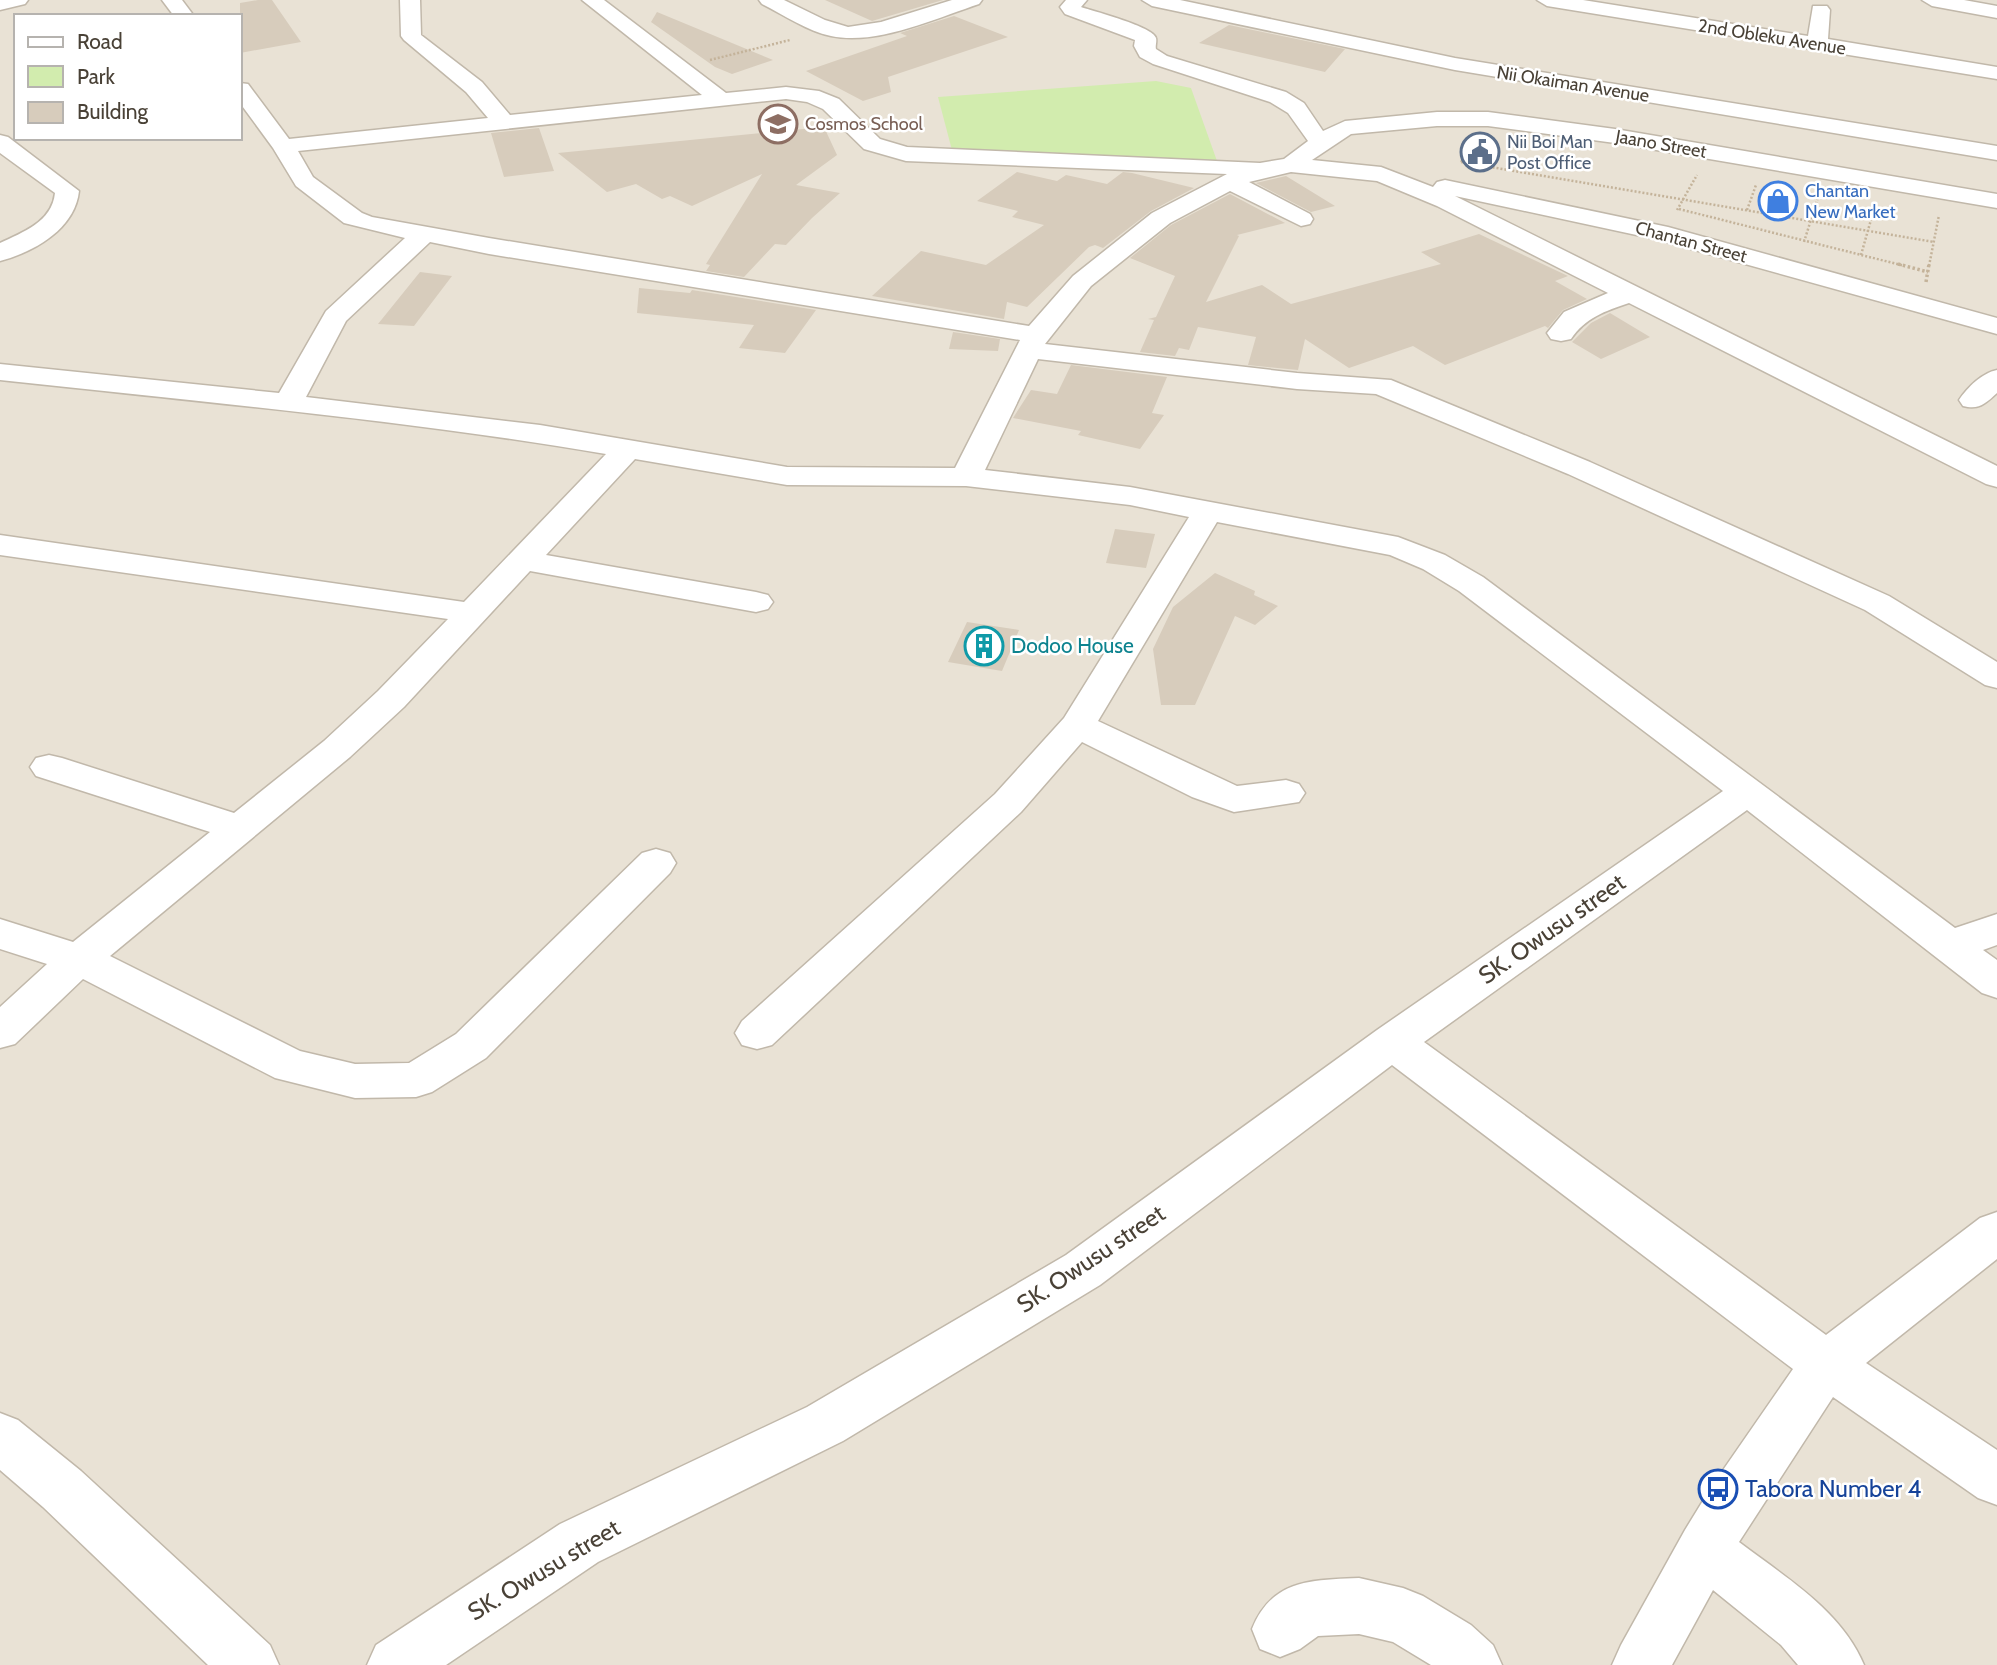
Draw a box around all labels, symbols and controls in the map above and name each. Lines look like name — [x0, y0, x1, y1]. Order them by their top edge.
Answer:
legend — [14, 14, 242, 140]
street label: 2nd Obleku Avenue — [1697, 14, 1847, 60]
text: Road — [77, 29, 123, 54]
street label: Nii Okaiman Avenue — [1495, 61, 1651, 107]
text: Park — [77, 64, 115, 89]
text: Building — [77, 99, 149, 124]
school or university icon: Cosmos School — [757, 103, 799, 145]
place label: Cosmos School — [805, 113, 924, 135]
street label: Jaano Street — [1613, 125, 1708, 163]
public building icon: Nii Boi Man Post Office — [1459, 131, 1501, 173]
place label: Nii Boi Man Post Office — [1507, 131, 1593, 174]
shop icon: Chantan New Market — [1757, 180, 1799, 222]
place label: Chantan New Market — [1805, 180, 1896, 223]
street label: Chantan Street — [1633, 217, 1749, 267]
building icon: Dodoo House — [963, 625, 1005, 667]
place label: Dodoo House — [1011, 633, 1134, 658]
street label: SK. Owusu street — [1473, 867, 1631, 990]
street label: SK. Owusu street — [1011, 1198, 1170, 1319]
bus stop icon: Tabora Number 4 — [1697, 1468, 1739, 1510]
place label: Tabora Number 4 — [1745, 1474, 1922, 1503]
street label: SK. Owusu street — [462, 1513, 625, 1626]

